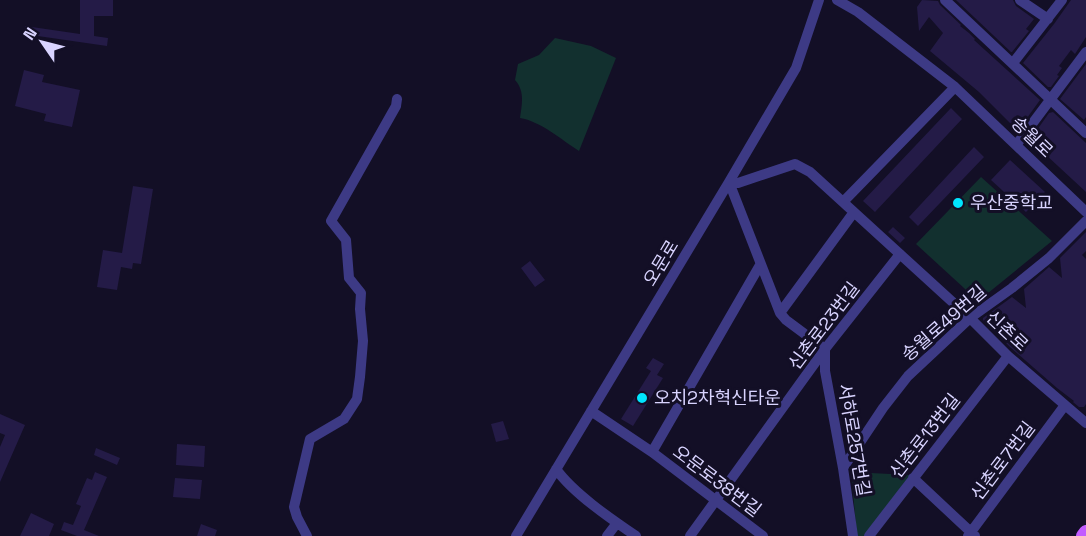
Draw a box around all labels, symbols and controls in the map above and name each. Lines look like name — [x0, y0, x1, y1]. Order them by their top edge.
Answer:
north arrow — [12, 12, 72, 72]
text: N — [18, 23, 42, 44]
street label: 송월로 — [1006, 111, 1058, 162]
place label: 우산중학교 — [970, 191, 1053, 214]
marker: 우산중학교 — [951, 196, 965, 210]
street label: 오문로 — [638, 236, 683, 290]
street label: 신촌로23번길 — [783, 277, 864, 374]
street label: 송월로49번길 — [896, 279, 991, 366]
street label: 신촌로 — [981, 305, 1033, 356]
street label: 서하로257번길 — [833, 382, 876, 498]
place label: 오치2차혁신타운 — [654, 386, 781, 409]
street label: 신촌로13번길 — [884, 389, 965, 483]
marker: 오치2차혁신타운 — [635, 391, 649, 405]
street label: 신촌로7번길 — [965, 417, 1040, 505]
street label: 오문로38번길 — [668, 440, 766, 521]

